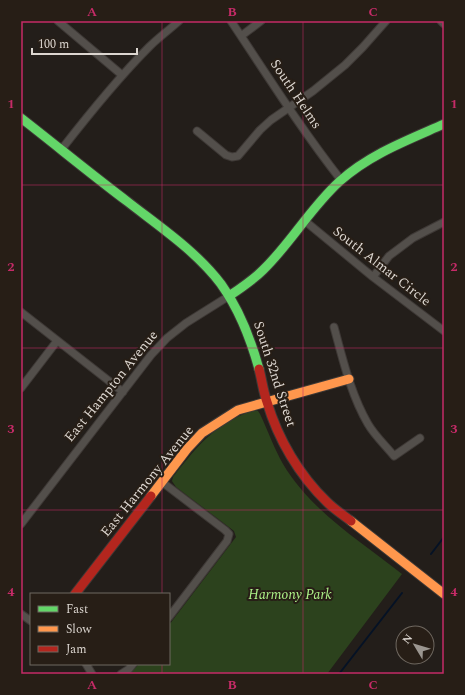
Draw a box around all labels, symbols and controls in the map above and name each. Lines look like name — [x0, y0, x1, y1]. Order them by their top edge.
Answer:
text: A — [87, 2, 97, 22]
text: B — [227, 2, 237, 22]
text: C — [368, 2, 378, 22]
scale bar — [32, 30, 137, 56]
text: 100 m — [38, 35, 69, 54]
street label: South Helms — [265, 55, 327, 133]
text: 1 — [7, 94, 15, 114]
text: 1 — [450, 94, 458, 114]
street label: South Almar Circle — [328, 221, 436, 311]
text: 2 — [7, 257, 15, 277]
text: 2 — [450, 257, 458, 277]
street label: South 32nd Street — [248, 318, 302, 430]
street label: East Hampton Avenue — [59, 325, 163, 447]
text: 3 — [7, 419, 15, 439]
text: 3 — [450, 419, 458, 439]
street label: East Harmony Avenue — [95, 421, 199, 541]
text: 4 — [7, 582, 15, 602]
text: 4 — [450, 582, 458, 602]
park label: Harmony Park — [248, 584, 332, 605]
legend — [30, 593, 170, 665]
text: Fast — [66, 600, 88, 619]
text: Slow — [66, 620, 92, 639]
north arrow — [395, 625, 435, 665]
text: N — [398, 630, 417, 648]
text: Jam — [66, 640, 87, 659]
text: A — [87, 675, 97, 695]
text: B — [227, 675, 237, 695]
text: C — [368, 675, 378, 695]

